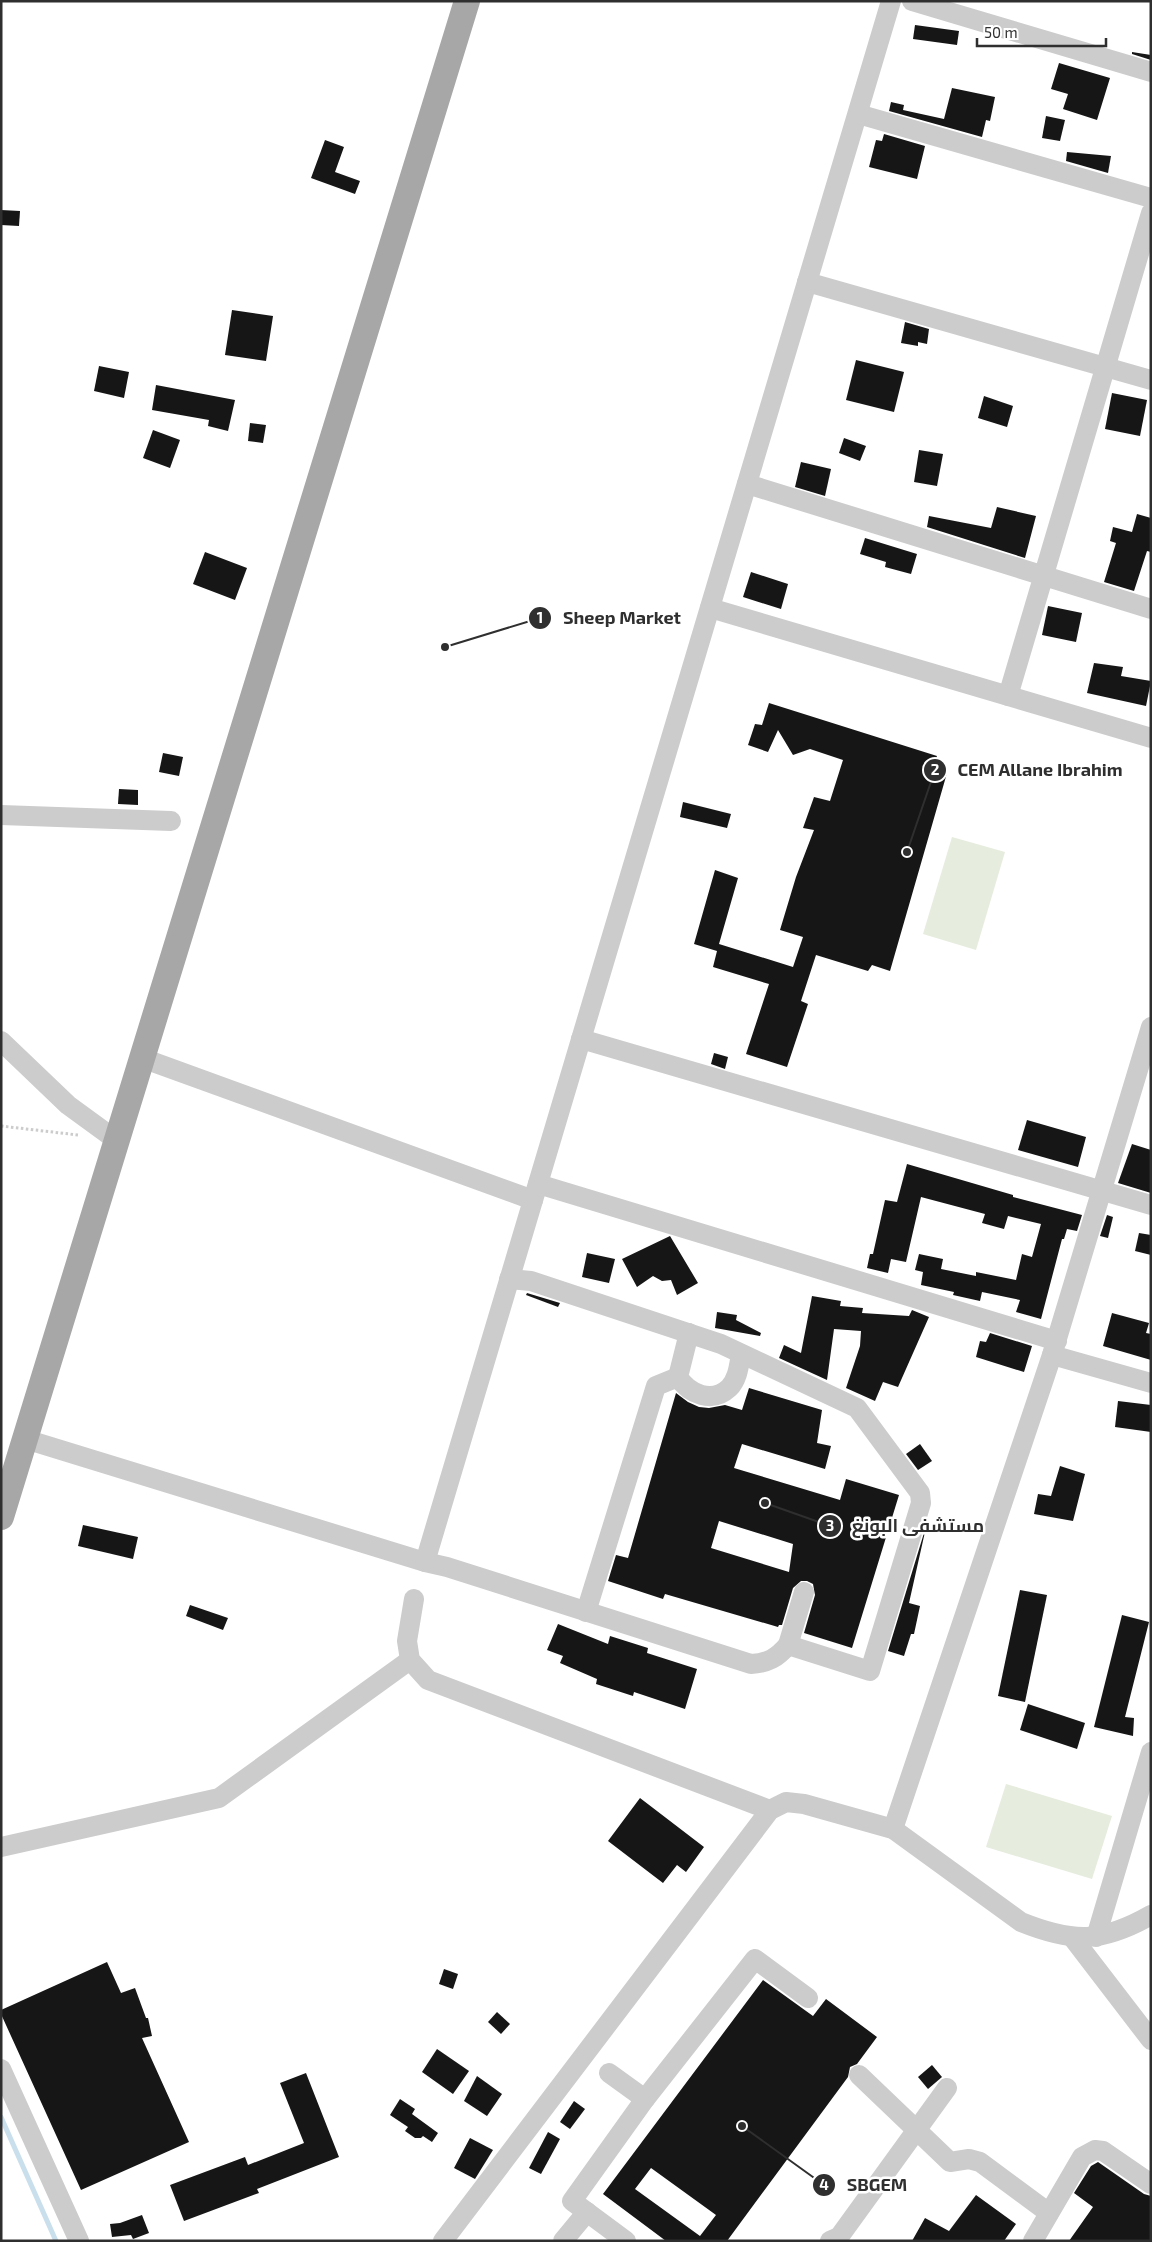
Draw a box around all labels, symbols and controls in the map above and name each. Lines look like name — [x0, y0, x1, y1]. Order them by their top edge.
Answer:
scale bar — [977, 15, 1106, 47]
text: 50 m — [984, 23, 1018, 41]
callout: Sheep Market — [528, 601, 691, 634]
text: Sheep Market — [563, 606, 682, 628]
text: 1 — [537, 608, 543, 626]
callout: CEM Allane Ibrahim — [923, 753, 1133, 786]
text: CEM Allane Ibrahim — [957, 758, 1123, 780]
text: 2 — [931, 760, 940, 778]
callout: مستشفى البونغ — [817, 1509, 994, 1542]
text: مستشفى البونغ — [852, 1514, 984, 1538]
text: 3 — [826, 1516, 834, 1534]
callout: SBGEM — [811, 2169, 917, 2202]
text: SBGEM — [847, 2173, 907, 2195]
text: 4 — [819, 2175, 829, 2193]

